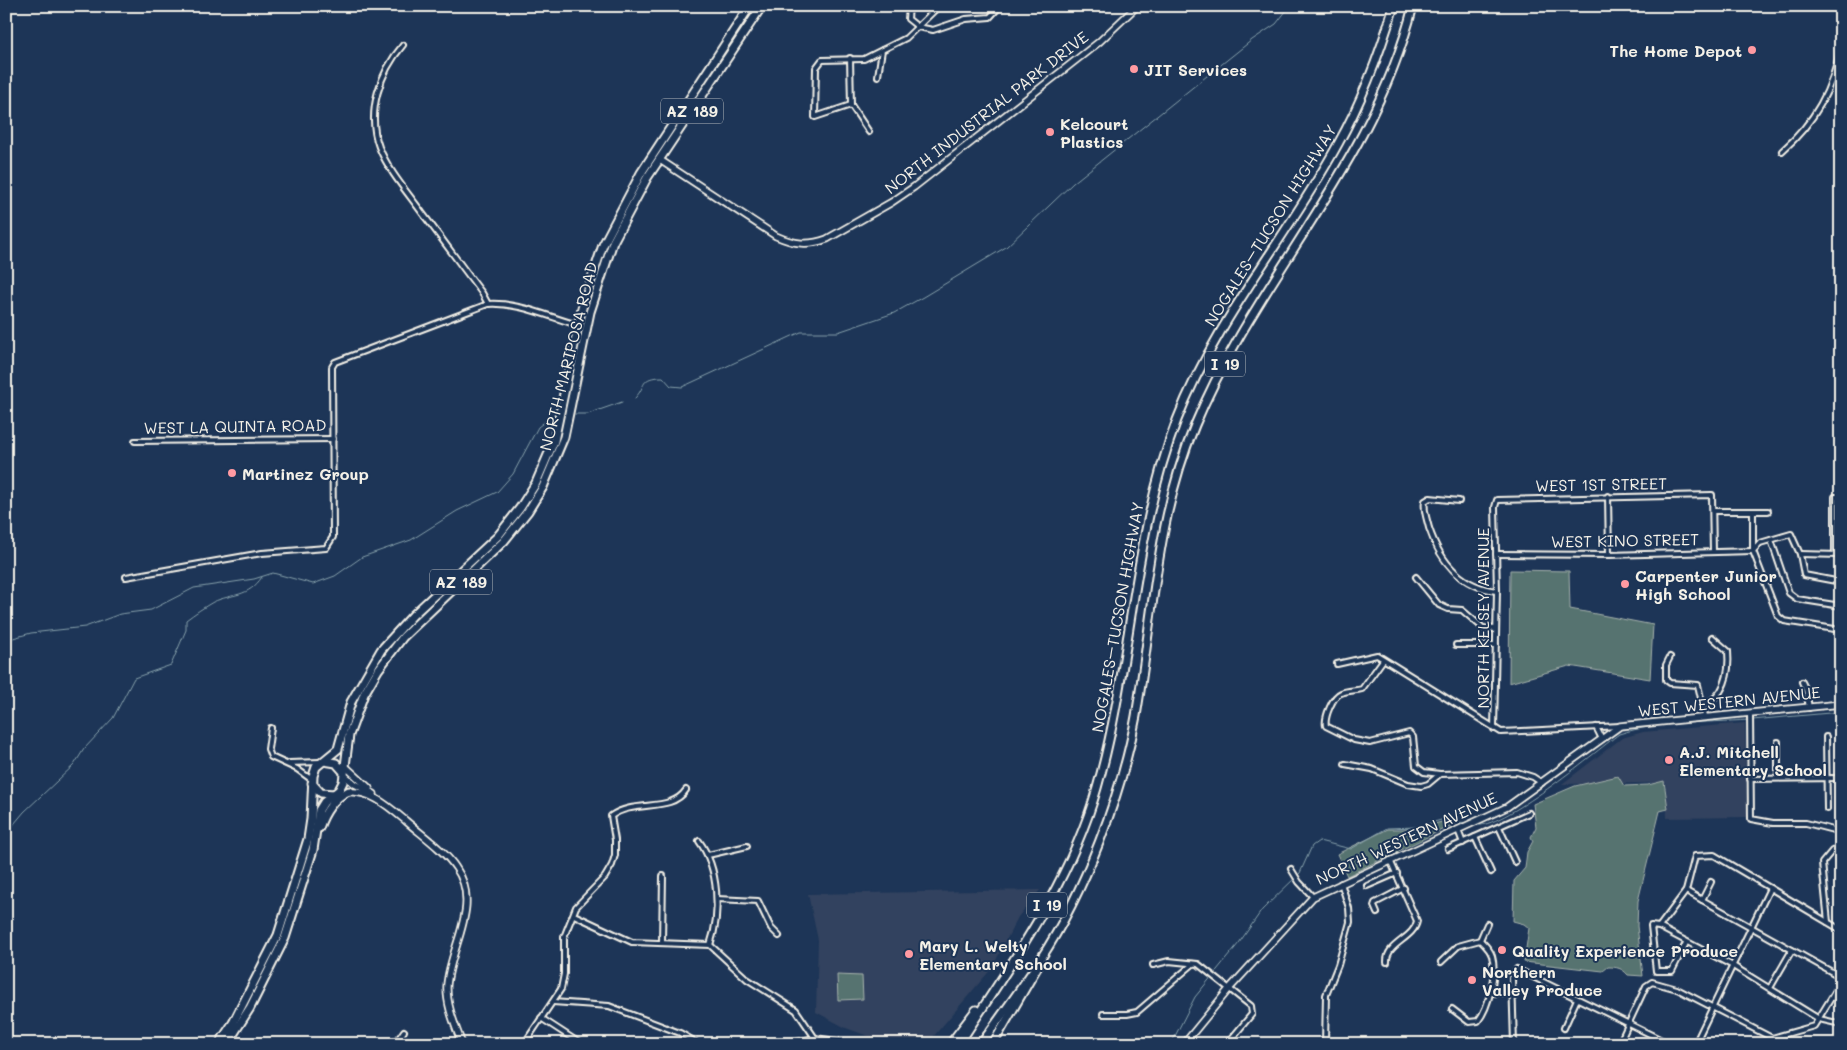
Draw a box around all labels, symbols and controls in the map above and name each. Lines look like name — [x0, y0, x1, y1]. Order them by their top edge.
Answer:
street label: NORTH INDUSTRIAL PARK DRIVE — [880, 26, 1092, 198]
place label: The Home Depot — [1609, 40, 1742, 61]
marker: The Home Depot — [1746, 44, 1758, 56]
place label: JIT Services — [1144, 59, 1247, 80]
marker: JIT Services — [1128, 63, 1140, 75]
road number: AZ 189 — [661, 98, 723, 124]
place label: Kelcourt Plastics — [1060, 113, 1128, 152]
street label: NOGALES–TUCSON HIGHWAY — [1199, 120, 1341, 330]
marker: Kelcourt Plastics — [1044, 126, 1056, 138]
street label: NORTH MARIPOSA ROAD — [534, 259, 602, 453]
road number: I 19 — [1205, 352, 1245, 376]
street label: WEST LA QUINTA ROAD — [143, 414, 327, 438]
place label: Martinez Group — [242, 463, 369, 484]
marker: Martinez Group — [226, 467, 238, 479]
street label: WEST 1ST STREET — [1535, 472, 1667, 496]
street label: NOGALES–TUCSON HIGHWAY — [1086, 500, 1148, 734]
street label: NORTH KELSEY AVENUE — [1472, 527, 1493, 709]
street label: WEST KINO STREET — [1551, 528, 1699, 552]
place label: Carpenter Junior High School — [1635, 565, 1777, 604]
road number: AZ 189 — [430, 570, 492, 594]
marker: Carpenter Junior High School — [1619, 578, 1631, 590]
street label: WEST WESTERN AVENUE — [1637, 681, 1821, 721]
place label: A.J. Mitchell Elementary School — [1679, 741, 1827, 780]
marker: A.J. Mitchell Elementary School — [1663, 754, 1675, 766]
street label: NORTH WESTERN AVENUE — [1312, 787, 1500, 889]
road number: I 19 — [1027, 892, 1067, 918]
place label: Mary L. Welty Elementary School — [919, 935, 1067, 974]
place label: Quality Experience Produce — [1512, 940, 1738, 961]
marker: Quality Experience Produce — [1496, 944, 1508, 956]
marker: Mary L. Welty Elementary School — [903, 948, 915, 960]
place label: Northern Valley Produce — [1482, 961, 1602, 1000]
marker: Northern Valley Produce — [1466, 974, 1478, 986]

